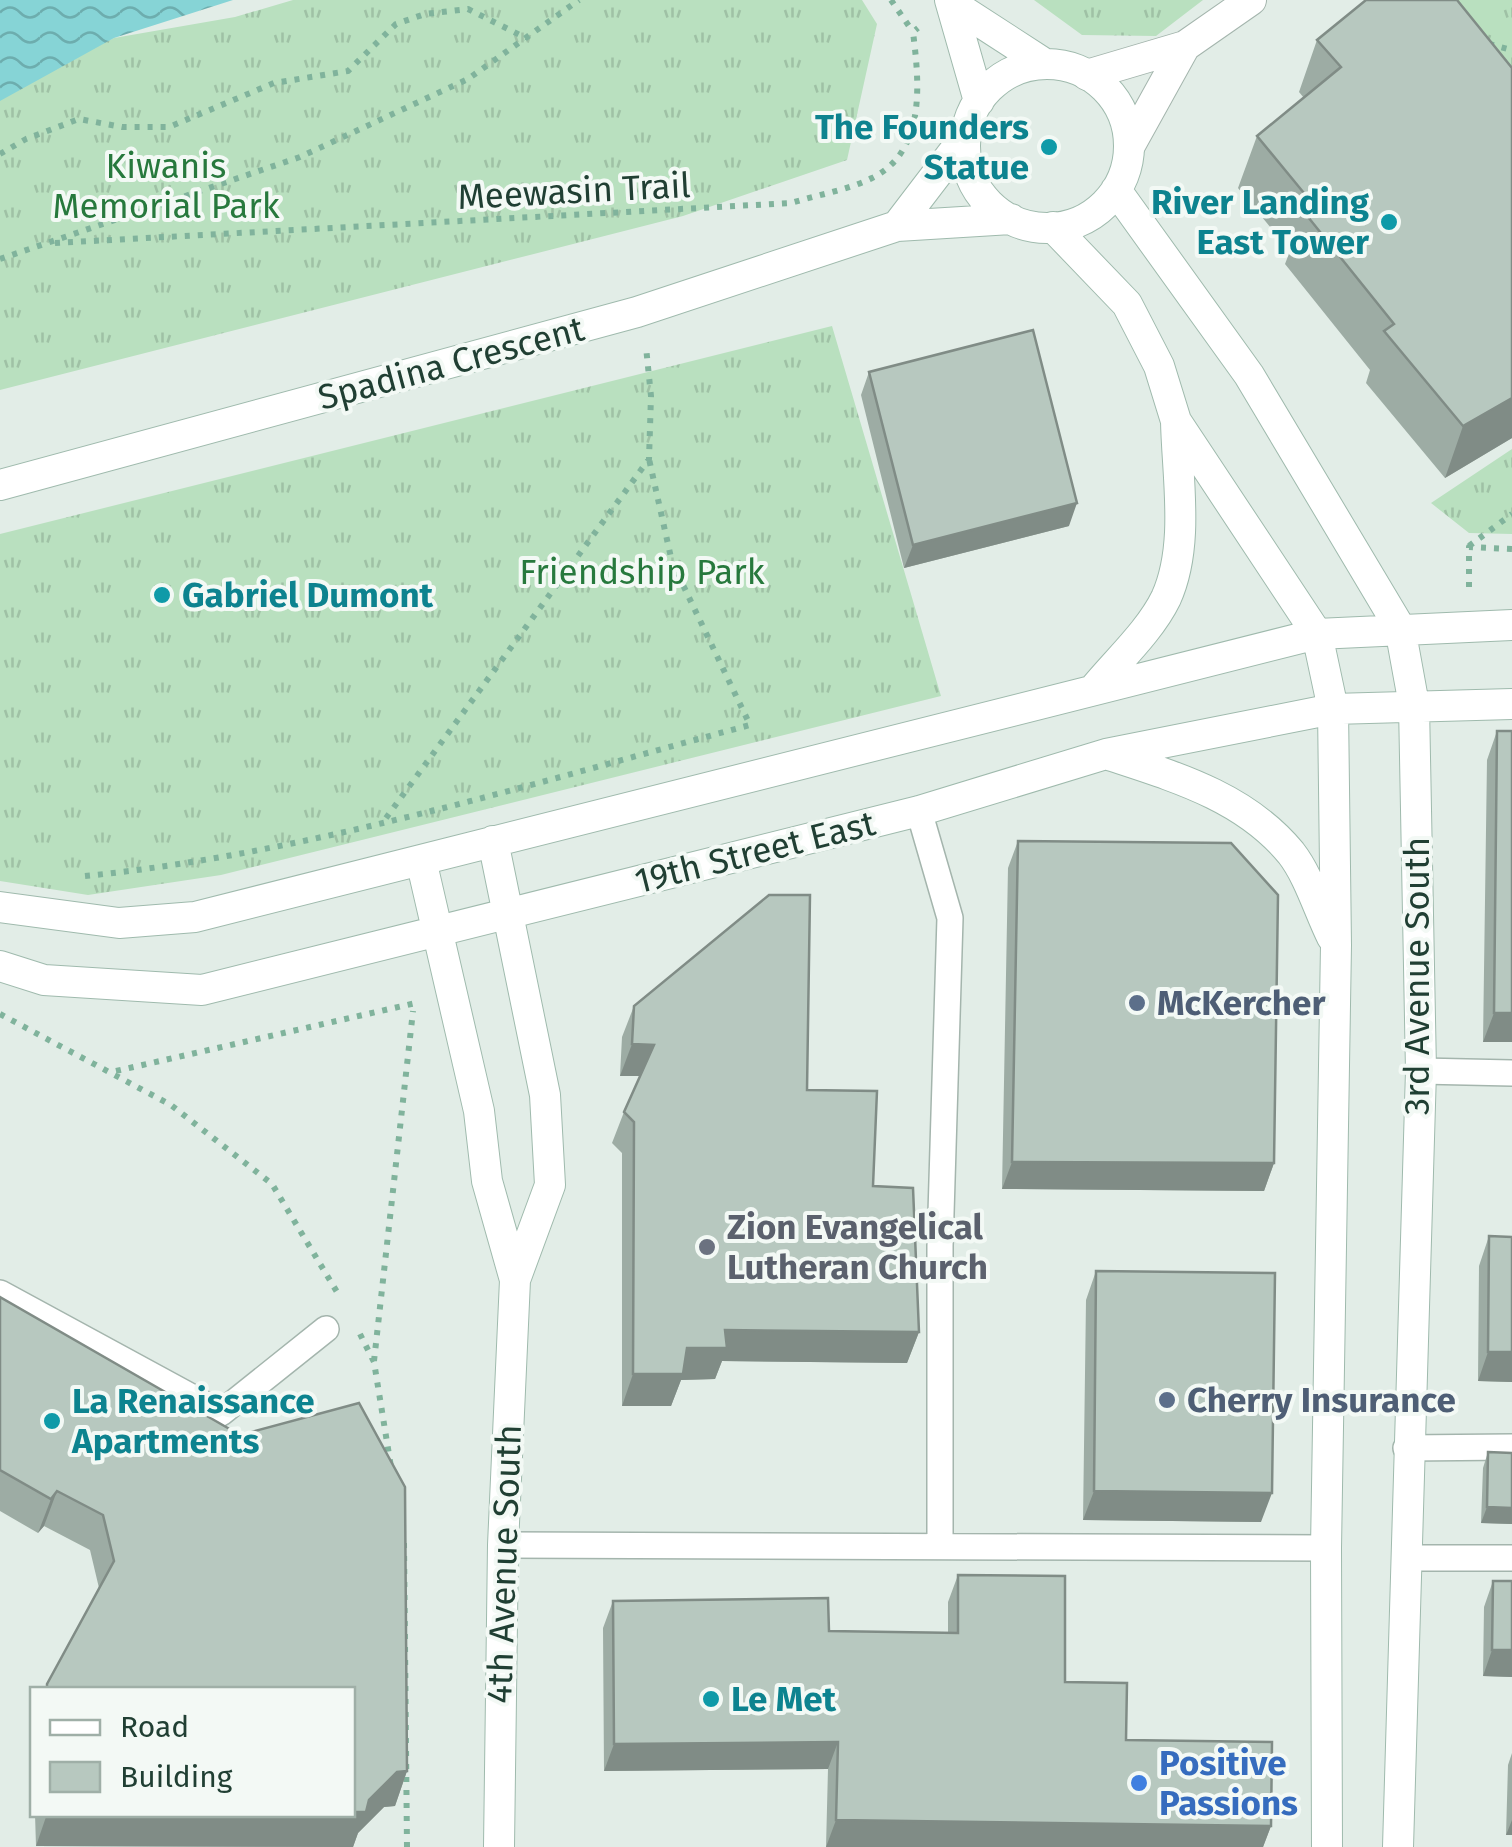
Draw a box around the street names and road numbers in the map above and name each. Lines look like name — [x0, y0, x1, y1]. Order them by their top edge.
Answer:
street label: Meewasin Trail — [456, 164, 692, 218]
street label: Spadina Crescent — [314, 307, 589, 419]
street label: 19th Street East — [630, 802, 880, 902]
street label: 3rd Avenue South — [1396, 837, 1438, 1115]
street label: 4th Avenue South — [478, 1424, 530, 1704]

